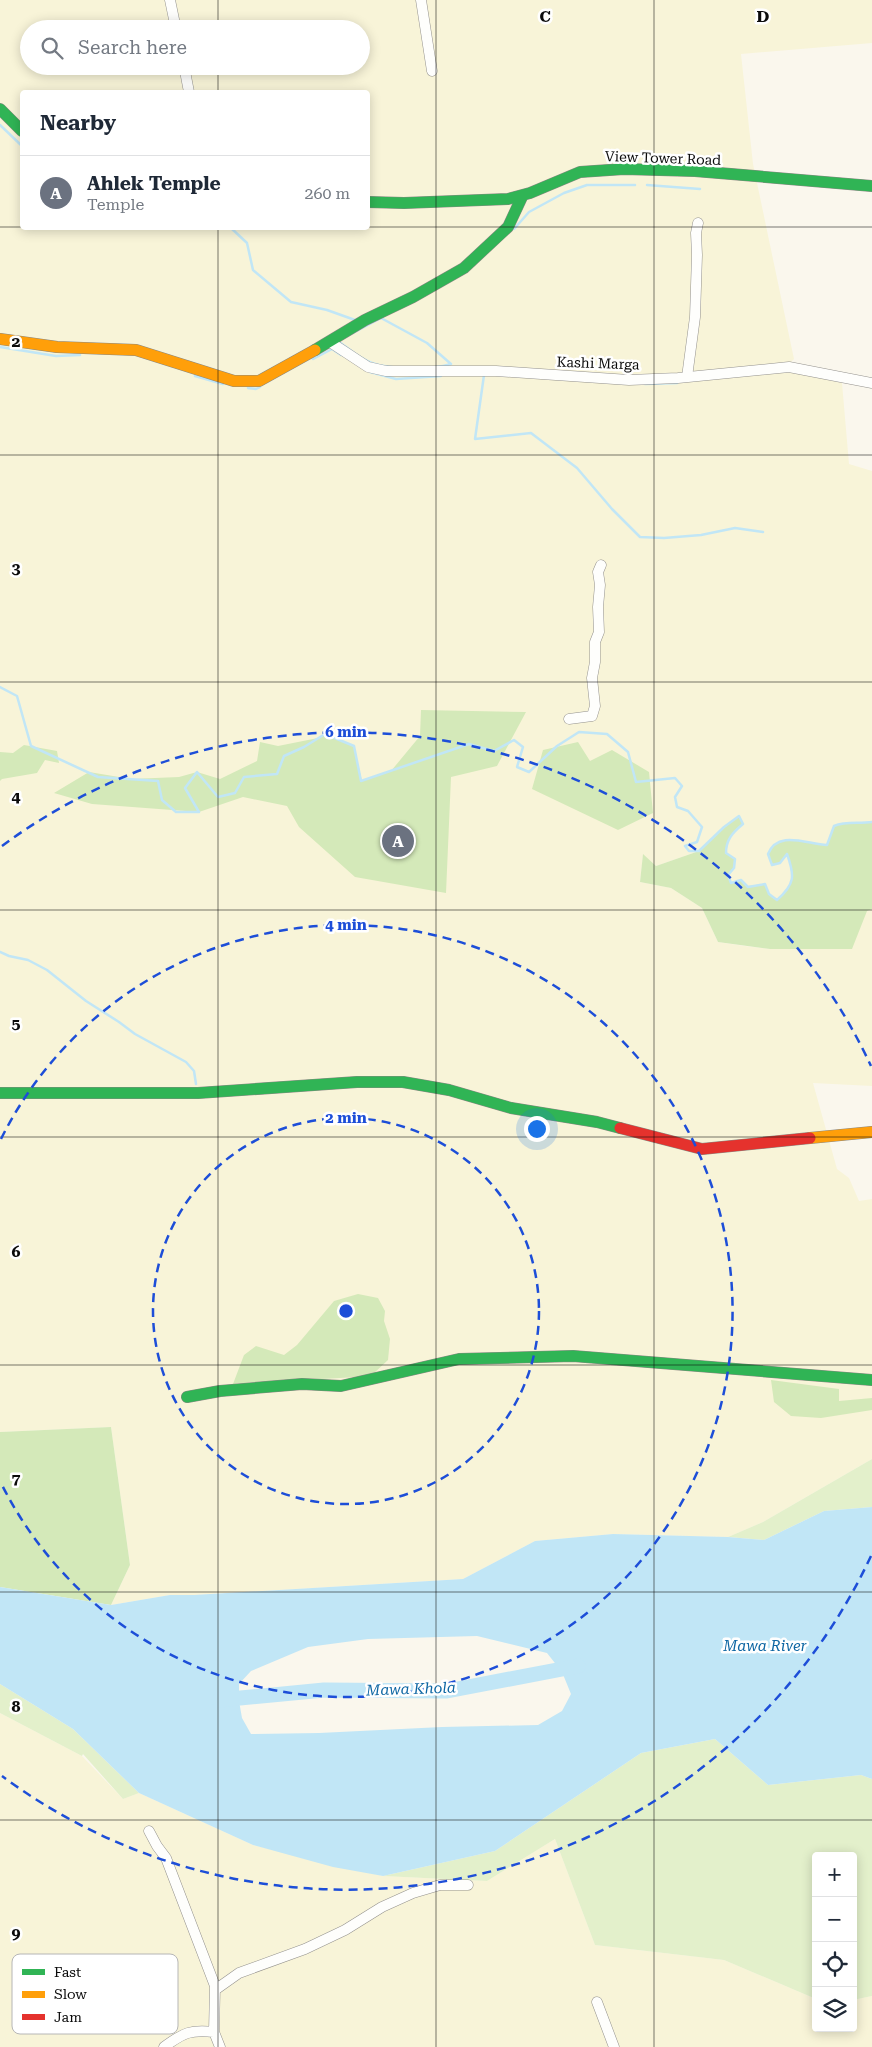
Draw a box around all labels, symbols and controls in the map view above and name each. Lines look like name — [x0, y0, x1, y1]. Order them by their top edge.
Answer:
text: C — [539, 7, 551, 26]
text: D — [757, 7, 770, 26]
search box — [20, 20, 370, 75]
icon: search — [38, 34, 66, 62]
text: Search here — [78, 36, 187, 59]
text: Nearby — [40, 111, 116, 135]
street label: View Tower Road — [605, 148, 721, 168]
text: Ahlek Temple — [87, 172, 221, 195]
text: A — [50, 184, 62, 203]
text: 260 m — [304, 184, 350, 203]
text: Temple — [87, 195, 144, 214]
text: 2 — [12, 332, 21, 351]
street label: Kashi Marga — [556, 354, 640, 372]
text: 3 — [12, 559, 21, 578]
text: 6 min — [325, 723, 367, 741]
text: 4 — [12, 787, 21, 806]
pin: A — [382, 822, 414, 860]
text: 4 min — [325, 916, 367, 934]
text: 5 — [12, 1014, 21, 1033]
text: 2 min — [325, 1109, 367, 1127]
your location — [524, 1116, 550, 1142]
text: 6 — [12, 1242, 21, 1261]
centre of rings — [337, 1302, 355, 1320]
text: 7 — [12, 1469, 21, 1488]
water label: Mawa River — [722, 1637, 808, 1655]
water label: Mawa Khola — [365, 1678, 456, 1700]
text: 8 — [12, 1697, 21, 1716]
map controls — [812, 1852, 857, 2032]
button: + — [812, 1852, 857, 1897]
button: − — [812, 1897, 857, 1942]
text: 9 — [12, 1924, 21, 1943]
button: locate — [812, 1942, 857, 1987]
legend — [12, 1954, 178, 2034]
text: Fast — [54, 1964, 81, 1980]
text: Slow — [54, 1986, 87, 2002]
button: layers — [812, 1987, 857, 2032]
text: Jam — [54, 2009, 82, 2025]

